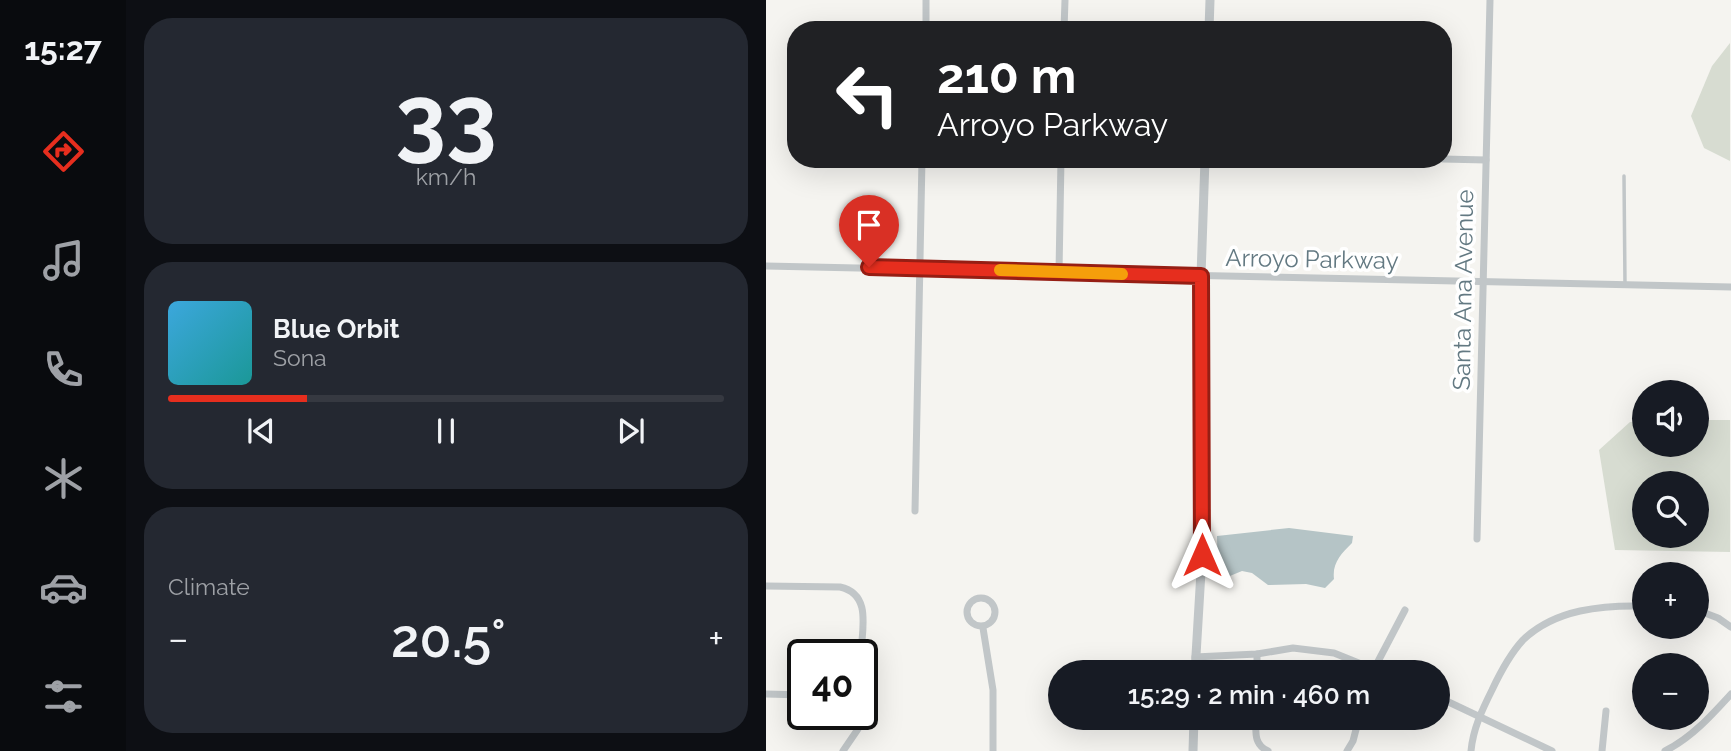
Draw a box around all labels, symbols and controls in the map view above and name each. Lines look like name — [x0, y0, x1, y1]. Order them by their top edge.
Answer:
text: 15:27 — [24, 30, 102, 67]
text: 210 m — [937, 47, 1076, 104]
icon: left — [822, 49, 913, 140]
text: 33 — [395, 64, 497, 171]
text: Arroyo Parkway — [937, 106, 1168, 143]
icon: directions — [39, 127, 88, 176]
text: km/h — [416, 163, 476, 190]
street label: Santa Ana Avenue — [1447, 189, 1479, 391]
pin — [839, 195, 899, 267]
icon: arrive — [850, 206, 888, 244]
icon: music — [39, 236, 88, 285]
street label: Arroyo Parkway — [1225, 243, 1399, 275]
text: Blue Orbit — [273, 314, 400, 344]
text: Sona — [273, 344, 327, 371]
icon: phone — [39, 345, 88, 394]
map controls — [1632, 380, 1709, 730]
button: sound — [1632, 380, 1709, 457]
icon: previous — [242, 412, 280, 450]
icon: pause — [427, 412, 465, 450]
icon: next — [612, 412, 650, 450]
icon: climate — [39, 454, 88, 503]
button: search — [1632, 471, 1709, 548]
position arrow — [1165, 518, 1239, 592]
button: + — [1632, 562, 1709, 639]
icon: car — [39, 563, 88, 612]
text: Climate — [168, 573, 250, 600]
text: 20.5° — [391, 608, 506, 669]
text: − — [168, 616, 188, 661]
text: + — [708, 616, 724, 661]
speed limit sign: 40 — [787, 639, 878, 730]
button: − — [1632, 653, 1709, 730]
icon: filters — [39, 672, 88, 721]
text: 15:29 · 2 min · 460 m — [1128, 680, 1370, 710]

